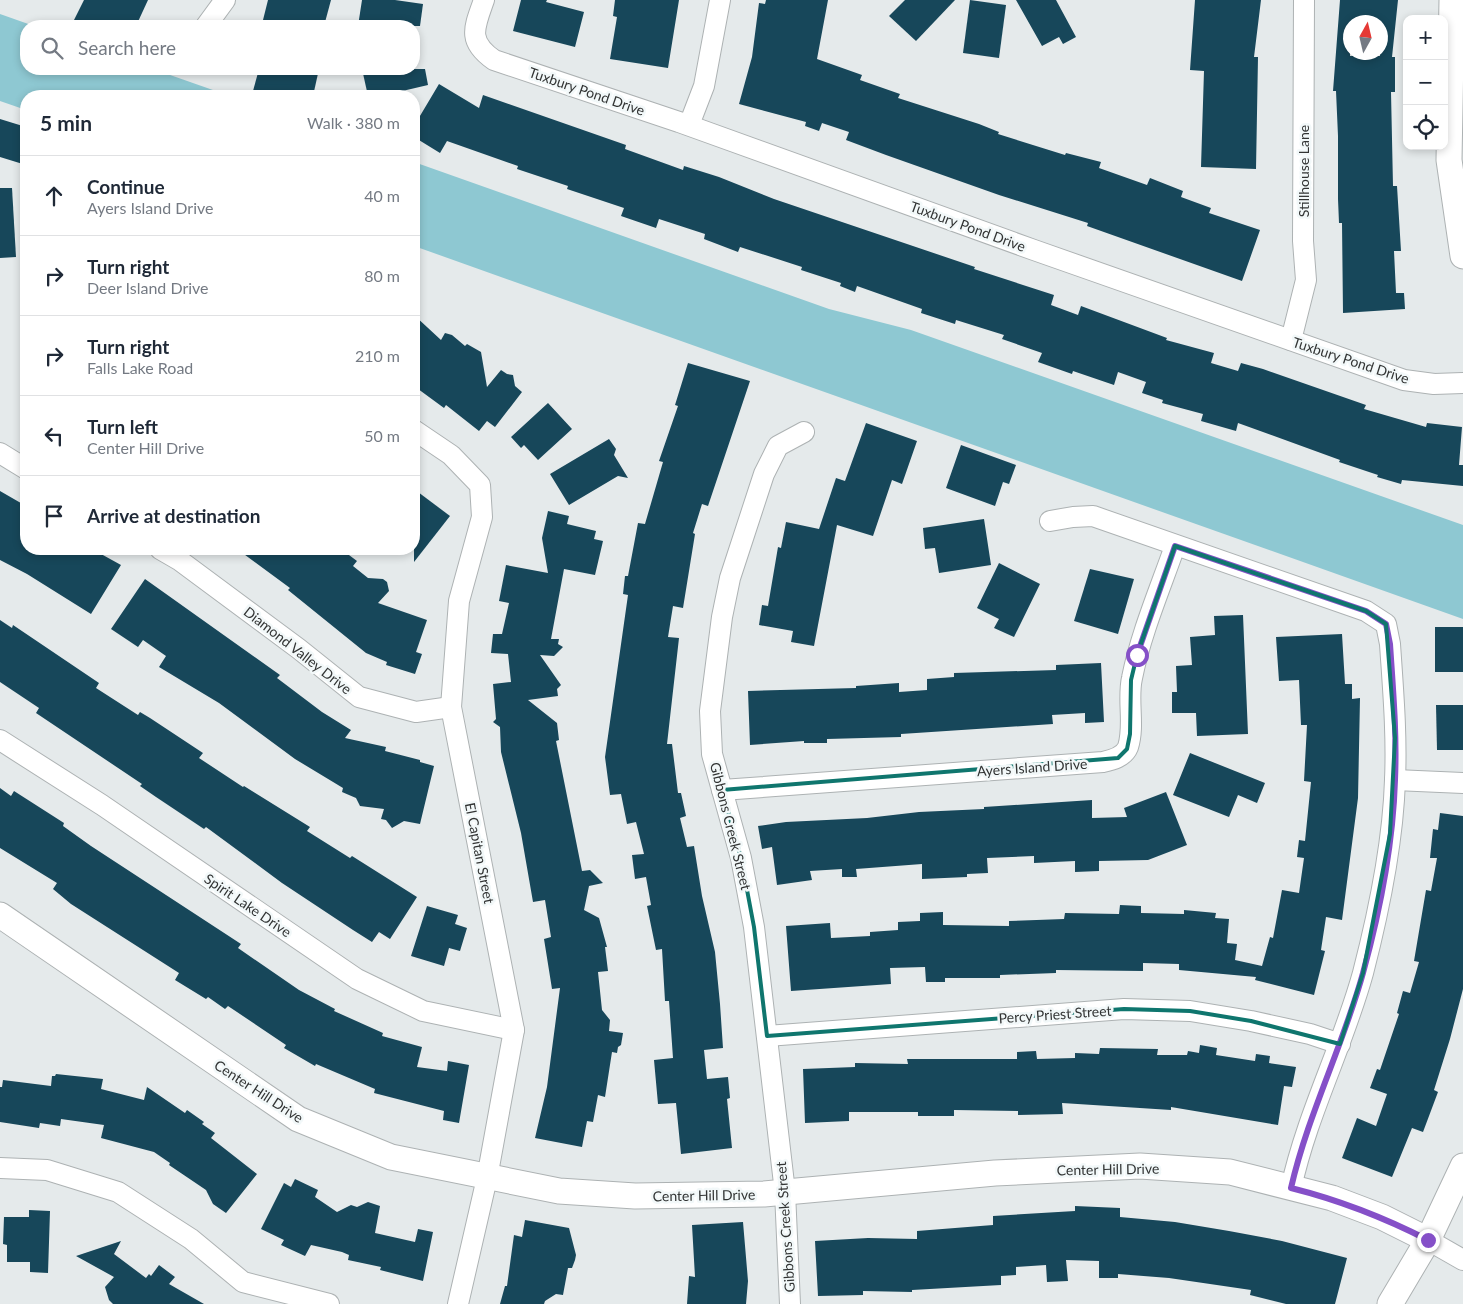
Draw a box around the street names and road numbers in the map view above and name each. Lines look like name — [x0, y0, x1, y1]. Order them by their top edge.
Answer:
street label: Tuxbury Pond Drive — [527, 63, 647, 119]
street label: Stillhouse Lane — [1295, 125, 1312, 217]
street label: Tuxbury Pond Drive — [908, 197, 1028, 255]
street label: Tuxbury Pond Drive — [1291, 333, 1411, 387]
street label: Diamond Valley Drive — [241, 603, 355, 697]
street label: Ayers Island Drive — [976, 755, 1088, 779]
street label: Gibbons Creek Street — [707, 760, 755, 892]
street label: El Capitan Street — [462, 801, 498, 905]
street label: Spirit Lake Drive — [201, 870, 295, 940]
street label: Percy Priest Street — [998, 1002, 1112, 1026]
street label: Center Hill Drive — [211, 1056, 307, 1126]
street label: Center Hill Drive — [1057, 1160, 1159, 1178]
street label: Gibbons Creek Street — [772, 1161, 798, 1293]
street label: Center Hill Drive — [653, 1186, 755, 1204]

